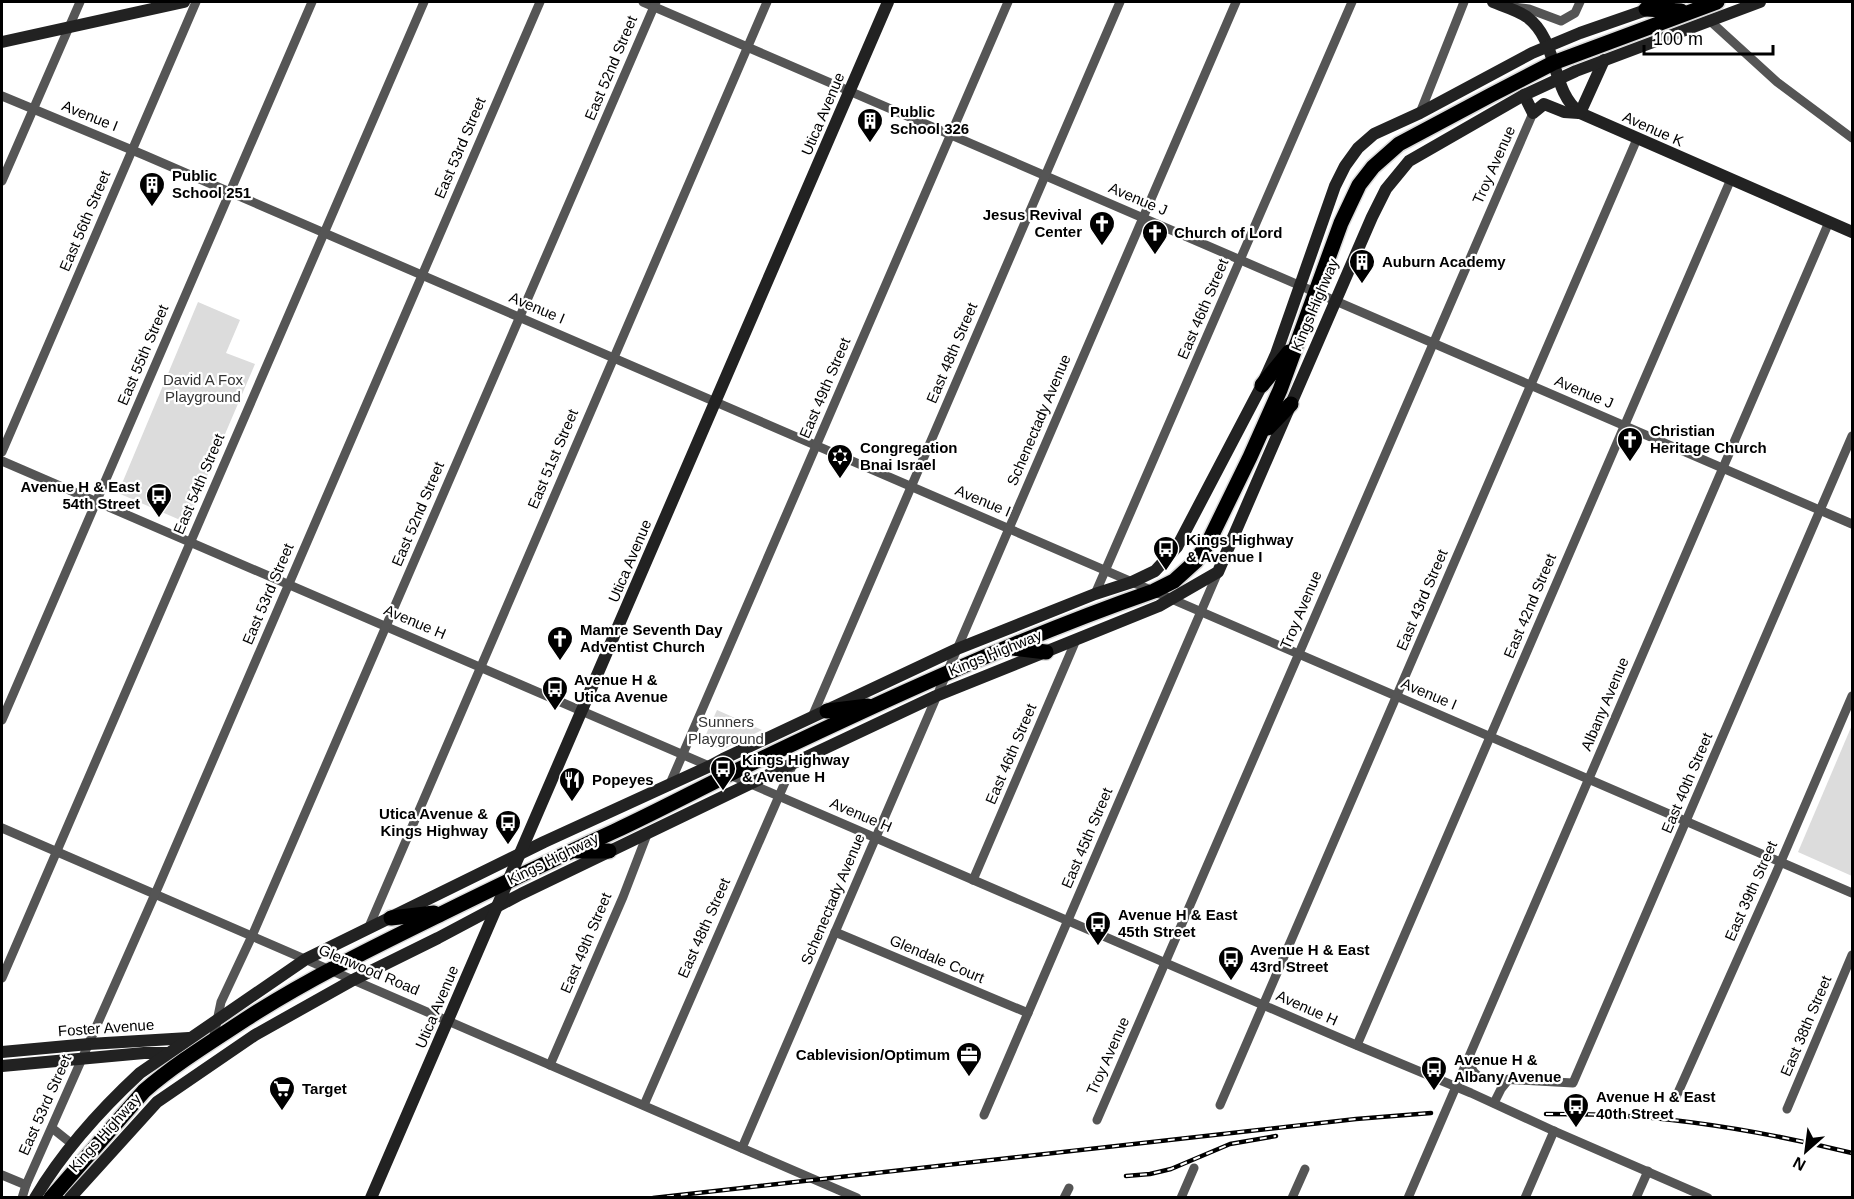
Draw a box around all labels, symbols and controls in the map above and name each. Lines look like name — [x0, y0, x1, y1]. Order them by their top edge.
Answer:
street label: East 52nd Street — [581, 12, 641, 123]
scale bar — [1644, 18, 1773, 56]
text: 100 m — [1653, 29, 1703, 49]
street label: Utica Avenue — [797, 70, 848, 158]
street label: East 53rd Street — [431, 94, 489, 201]
street label: Avenue I — [60, 97, 121, 134]
place label: Public School 326 — [890, 103, 969, 137]
building icon: Public School 326 — [855, 106, 885, 144]
street label: Avenue K — [1620, 108, 1686, 149]
street label: Troy Avenue — [1469, 123, 1518, 206]
street label: East 56th Street — [56, 167, 114, 274]
place label: Public School 251 — [172, 167, 251, 201]
building icon: Public School 251 — [137, 170, 167, 208]
street label: Avenue J — [1106, 179, 1170, 219]
place label: Jesus Revival Center — [983, 206, 1082, 240]
church icon: Jesus Revival Center — [1087, 209, 1117, 247]
church icon: Church of Lord — [1140, 218, 1170, 256]
place label: Church of Lord — [1174, 224, 1282, 241]
building icon: Auburn Academy — [1347, 247, 1377, 285]
place label: Auburn Academy — [1382, 253, 1506, 270]
street label: East 46th Street — [1174, 255, 1232, 362]
street label: Kings Highway — [1287, 255, 1342, 354]
street label: Avenue I — [507, 288, 568, 327]
street label: East 48th Street — [923, 299, 981, 406]
street label: East 55th Street — [114, 301, 172, 408]
street label: East 49th Street — [796, 334, 854, 441]
street label: Schenectady Avenue — [1003, 352, 1074, 488]
park label: David A Fox Playground — [163, 371, 244, 405]
street label: Avenue J — [1552, 372, 1616, 412]
street label: East 51st Street — [524, 406, 582, 511]
place label: Christian Heritage Church — [1650, 422, 1767, 456]
church icon: Christian Heritage Church — [1615, 425, 1645, 463]
street label: East 54th Street — [170, 430, 228, 537]
place label: Congregation Bnai Israel — [860, 439, 958, 473]
synagogue icon: Congregation Bnai Israel — [825, 442, 855, 480]
street label: East 52nd Street — [388, 458, 448, 569]
place label: Avenue H & East 54th Street — [21, 478, 140, 512]
bus stop icon: Avenue H & East 54th Street — [144, 481, 174, 519]
street label: Avenue I — [953, 481, 1014, 520]
street label: Utica Avenue — [604, 517, 655, 605]
place label: Kings Highway & Avenue I — [1186, 531, 1294, 565]
bus stop icon: Kings Highway & Avenue I — [1151, 534, 1181, 572]
street label: East 53rd Street — [239, 540, 297, 647]
street label: East 43rd Street — [1393, 546, 1451, 653]
street label: East 42nd Street — [1500, 550, 1560, 661]
street label: Troy Avenue — [1276, 568, 1325, 652]
street label: Avenue H — [382, 601, 449, 642]
place label: Mamre Seventh Day Adventist Church — [580, 621, 723, 655]
church icon: Mamre Seventh Day Adventist Church — [545, 624, 575, 662]
street label: Kings Highway — [946, 626, 1044, 679]
street label: Albany Avenue — [1577, 655, 1632, 753]
place label: Avenue H & Utica Avenue — [574, 671, 668, 705]
bus stop icon: Avenue H & Utica Avenue — [540, 674, 570, 712]
street label: Avenue I — [1399, 674, 1460, 713]
street label: East 46th Street — [982, 700, 1040, 807]
park label: Sunners Playground — [688, 713, 764, 747]
street label: East 40th Street — [1658, 729, 1716, 836]
place label: Kings Highway & Avenue H — [742, 751, 850, 785]
bus stop icon: Kings Highway & Avenue H — [708, 754, 738, 792]
restaurant icon: Popeyes — [557, 765, 587, 803]
place label: Popeyes — [592, 771, 654, 788]
street label: East 45th Street — [1058, 784, 1116, 891]
street label: Avenue H — [828, 794, 895, 835]
place label: Utica Avenue & Kings Highway — [379, 805, 489, 839]
bus stop icon: Utica Avenue & Kings Highway — [493, 808, 523, 846]
street label: Kings Highway — [504, 829, 602, 888]
street label: Schenectady Avenue — [797, 831, 868, 967]
street label: East 39th Street — [1721, 837, 1781, 943]
street label: East 48th Street — [674, 874, 734, 980]
street label: East 49th Street — [557, 889, 615, 996]
place label: Avenue H & East 45th Street — [1118, 906, 1237, 940]
bus stop icon: Avenue H & East 45th Street — [1083, 909, 1113, 947]
street label: Glendale Court — [887, 931, 988, 986]
street label: Glenwood Road — [316, 941, 422, 998]
place label: Avenue H & East 43rd Street — [1250, 941, 1369, 975]
bus stop icon: Avenue H & East 43rd Street — [1216, 944, 1246, 982]
street label: Utica Avenue — [411, 963, 462, 1051]
street label: East 38th Street — [1777, 972, 1835, 1079]
street label: Avenue H — [1274, 986, 1341, 1029]
street label: Troy Avenue — [1083, 1014, 1132, 1097]
street label: Foster Avenue — [57, 1016, 155, 1039]
office icon: Cablevision/Optimum — [954, 1040, 984, 1078]
place label: Cablevision/Optimum — [796, 1046, 950, 1063]
street label: East 53rd Street — [15, 1051, 75, 1158]
place label: Avenue H & Albany Avenue — [1454, 1051, 1561, 1085]
bus stop icon: Avenue H & Albany Avenue — [1419, 1054, 1449, 1092]
supermarket icon: Target — [267, 1074, 297, 1112]
place label: Target — [302, 1080, 347, 1097]
place label: Avenue H & East 40th Street — [1596, 1088, 1715, 1122]
street label: Kings Highway — [65, 1090, 144, 1175]
bus stop icon: Avenue H & East 40th Street — [1561, 1091, 1591, 1129]
north arrow — [1776, 1121, 1836, 1181]
text: N — [1790, 1154, 1808, 1174]

